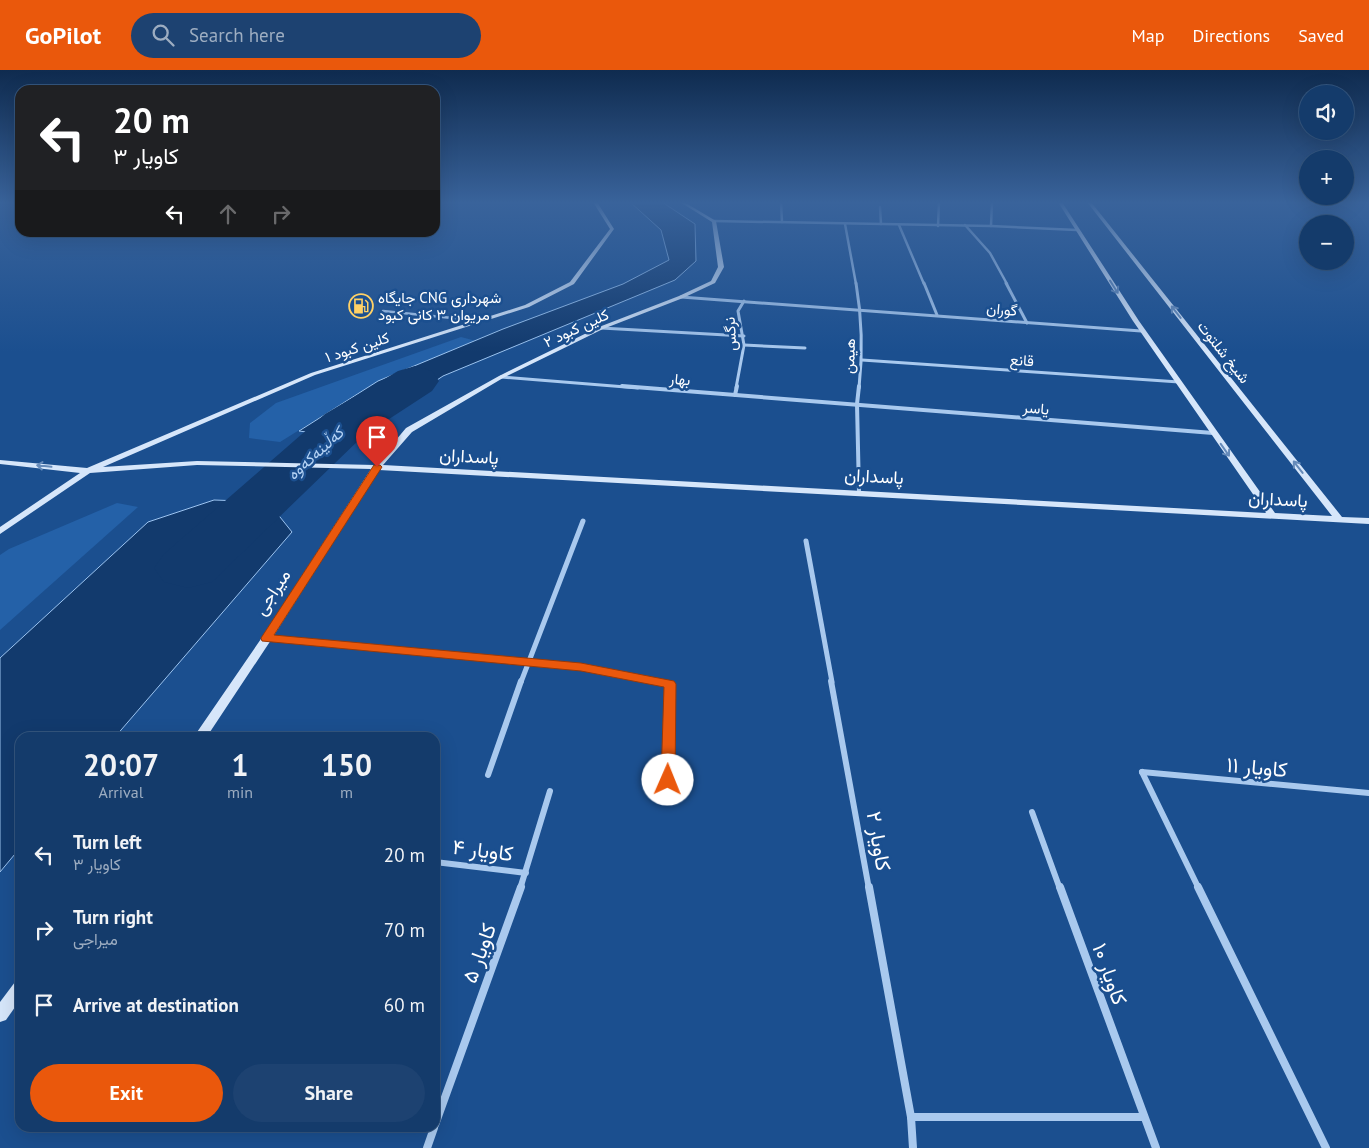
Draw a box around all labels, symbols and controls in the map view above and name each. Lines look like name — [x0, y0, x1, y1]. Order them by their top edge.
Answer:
search box — [131, 13, 481, 58]
text: GoPilot — [25, 20, 101, 51]
icon: search — [149, 21, 177, 49]
text: Search here — [189, 23, 285, 47]
text: Map — [1132, 24, 1164, 47]
text: Directions — [1192, 24, 1270, 47]
text: Saved — [1298, 24, 1344, 47]
map controls — [1299, 85, 1354, 270]
button: sound — [1299, 85, 1354, 140]
text: 20 m — [113, 97, 190, 143]
icon: left — [30, 105, 95, 170]
text: کاویار ۳ — [113, 142, 179, 170]
button: + — [1299, 150, 1354, 205]
icon: left — [161, 200, 189, 228]
icon: ahead — [214, 200, 242, 228]
icon: right — [267, 200, 295, 228]
button: − — [1299, 215, 1354, 270]
one-way arrow — [1109, 280, 1119, 294]
place label: جایگاه CNG شهرداری مریوان ۳ کانی کبود — [378, 288, 502, 325]
fuel station icon: جایگاه CNG شهرداری مریوان ۳ کانی کبود — [348, 293, 374, 319]
street label: گوران — [986, 298, 1019, 320]
street label: کلین کبود ۲ — [540, 305, 612, 352]
one-way arrow — [1170, 306, 1181, 319]
street label: نرگس — [720, 317, 741, 351]
street label: شیخ شلتوت — [1192, 317, 1254, 388]
street label: کلین کبود ۱ — [323, 328, 392, 367]
street label: هیمن — [839, 338, 860, 374]
street label: قانع — [1009, 350, 1035, 372]
street label: بهار — [668, 369, 691, 389]
street label: یاسر — [1021, 397, 1050, 419]
pin — [356, 416, 398, 467]
water label: کەڵینەکەوە — [282, 420, 350, 484]
icon: arrive — [363, 423, 391, 451]
street label: پاسداران — [439, 443, 499, 470]
one-way arrow — [1220, 443, 1230, 457]
one-way arrow — [1293, 461, 1304, 474]
one-way arrow — [36, 462, 52, 471]
street label: پاسداران — [844, 463, 904, 490]
street label: پاسداران — [1248, 486, 1308, 513]
street label: میراجی — [249, 565, 295, 619]
text: 20:07 — [83, 745, 159, 784]
text: 1 — [232, 745, 249, 784]
text: 150 — [321, 745, 372, 784]
street label: کاویار ۱۱ — [1225, 751, 1289, 783]
position arrow — [641, 753, 693, 805]
text: Arrival — [99, 782, 143, 802]
text: min — [227, 782, 253, 802]
text: m — [340, 782, 353, 802]
street label: کاویار ۲ — [860, 809, 898, 873]
text: Turn left — [73, 830, 142, 854]
street label: کاویار ۴ — [451, 833, 515, 867]
icon: left — [30, 841, 58, 869]
text: 20 m — [384, 843, 425, 867]
text: کاویار ۳ — [73, 854, 121, 874]
text: Turn right — [73, 905, 153, 929]
icon: right — [30, 916, 58, 944]
text: 70 m — [384, 918, 425, 942]
street label: کاویار ۵ — [456, 920, 502, 986]
text: میراجی — [73, 929, 118, 949]
street label: کاویار ۱۰ — [1086, 939, 1134, 1009]
icon: arrive — [30, 991, 58, 1019]
text: Arrive at destination — [73, 993, 239, 1017]
text: 60 m — [384, 993, 425, 1017]
button: Exit — [30, 1064, 223, 1122]
button: Share — [233, 1064, 425, 1122]

